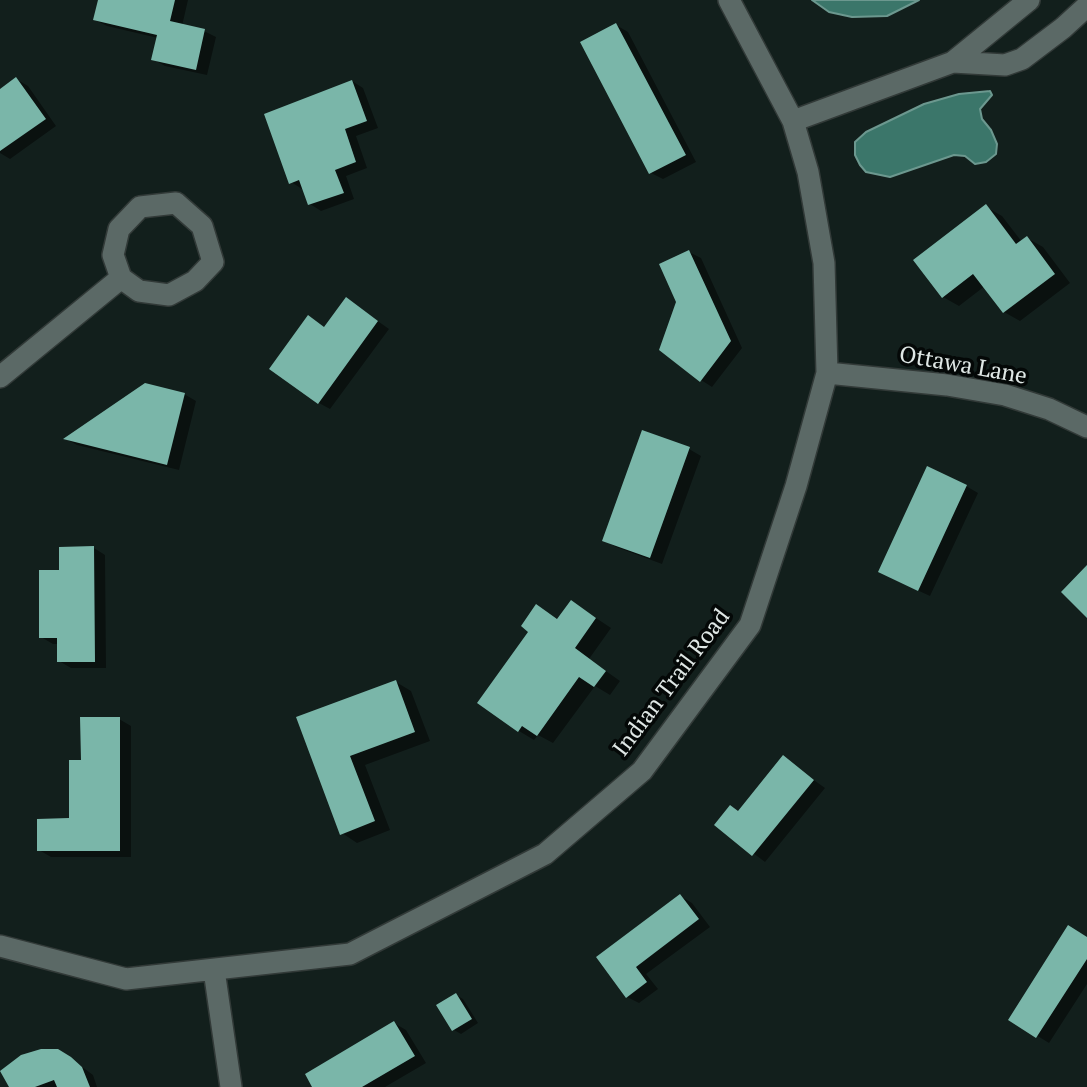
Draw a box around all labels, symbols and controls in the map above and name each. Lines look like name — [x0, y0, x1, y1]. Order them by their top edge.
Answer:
street label: Ottawa Lane — [897, 341, 1029, 391]
street label: Indian Trail Road — [608, 604, 736, 762]

